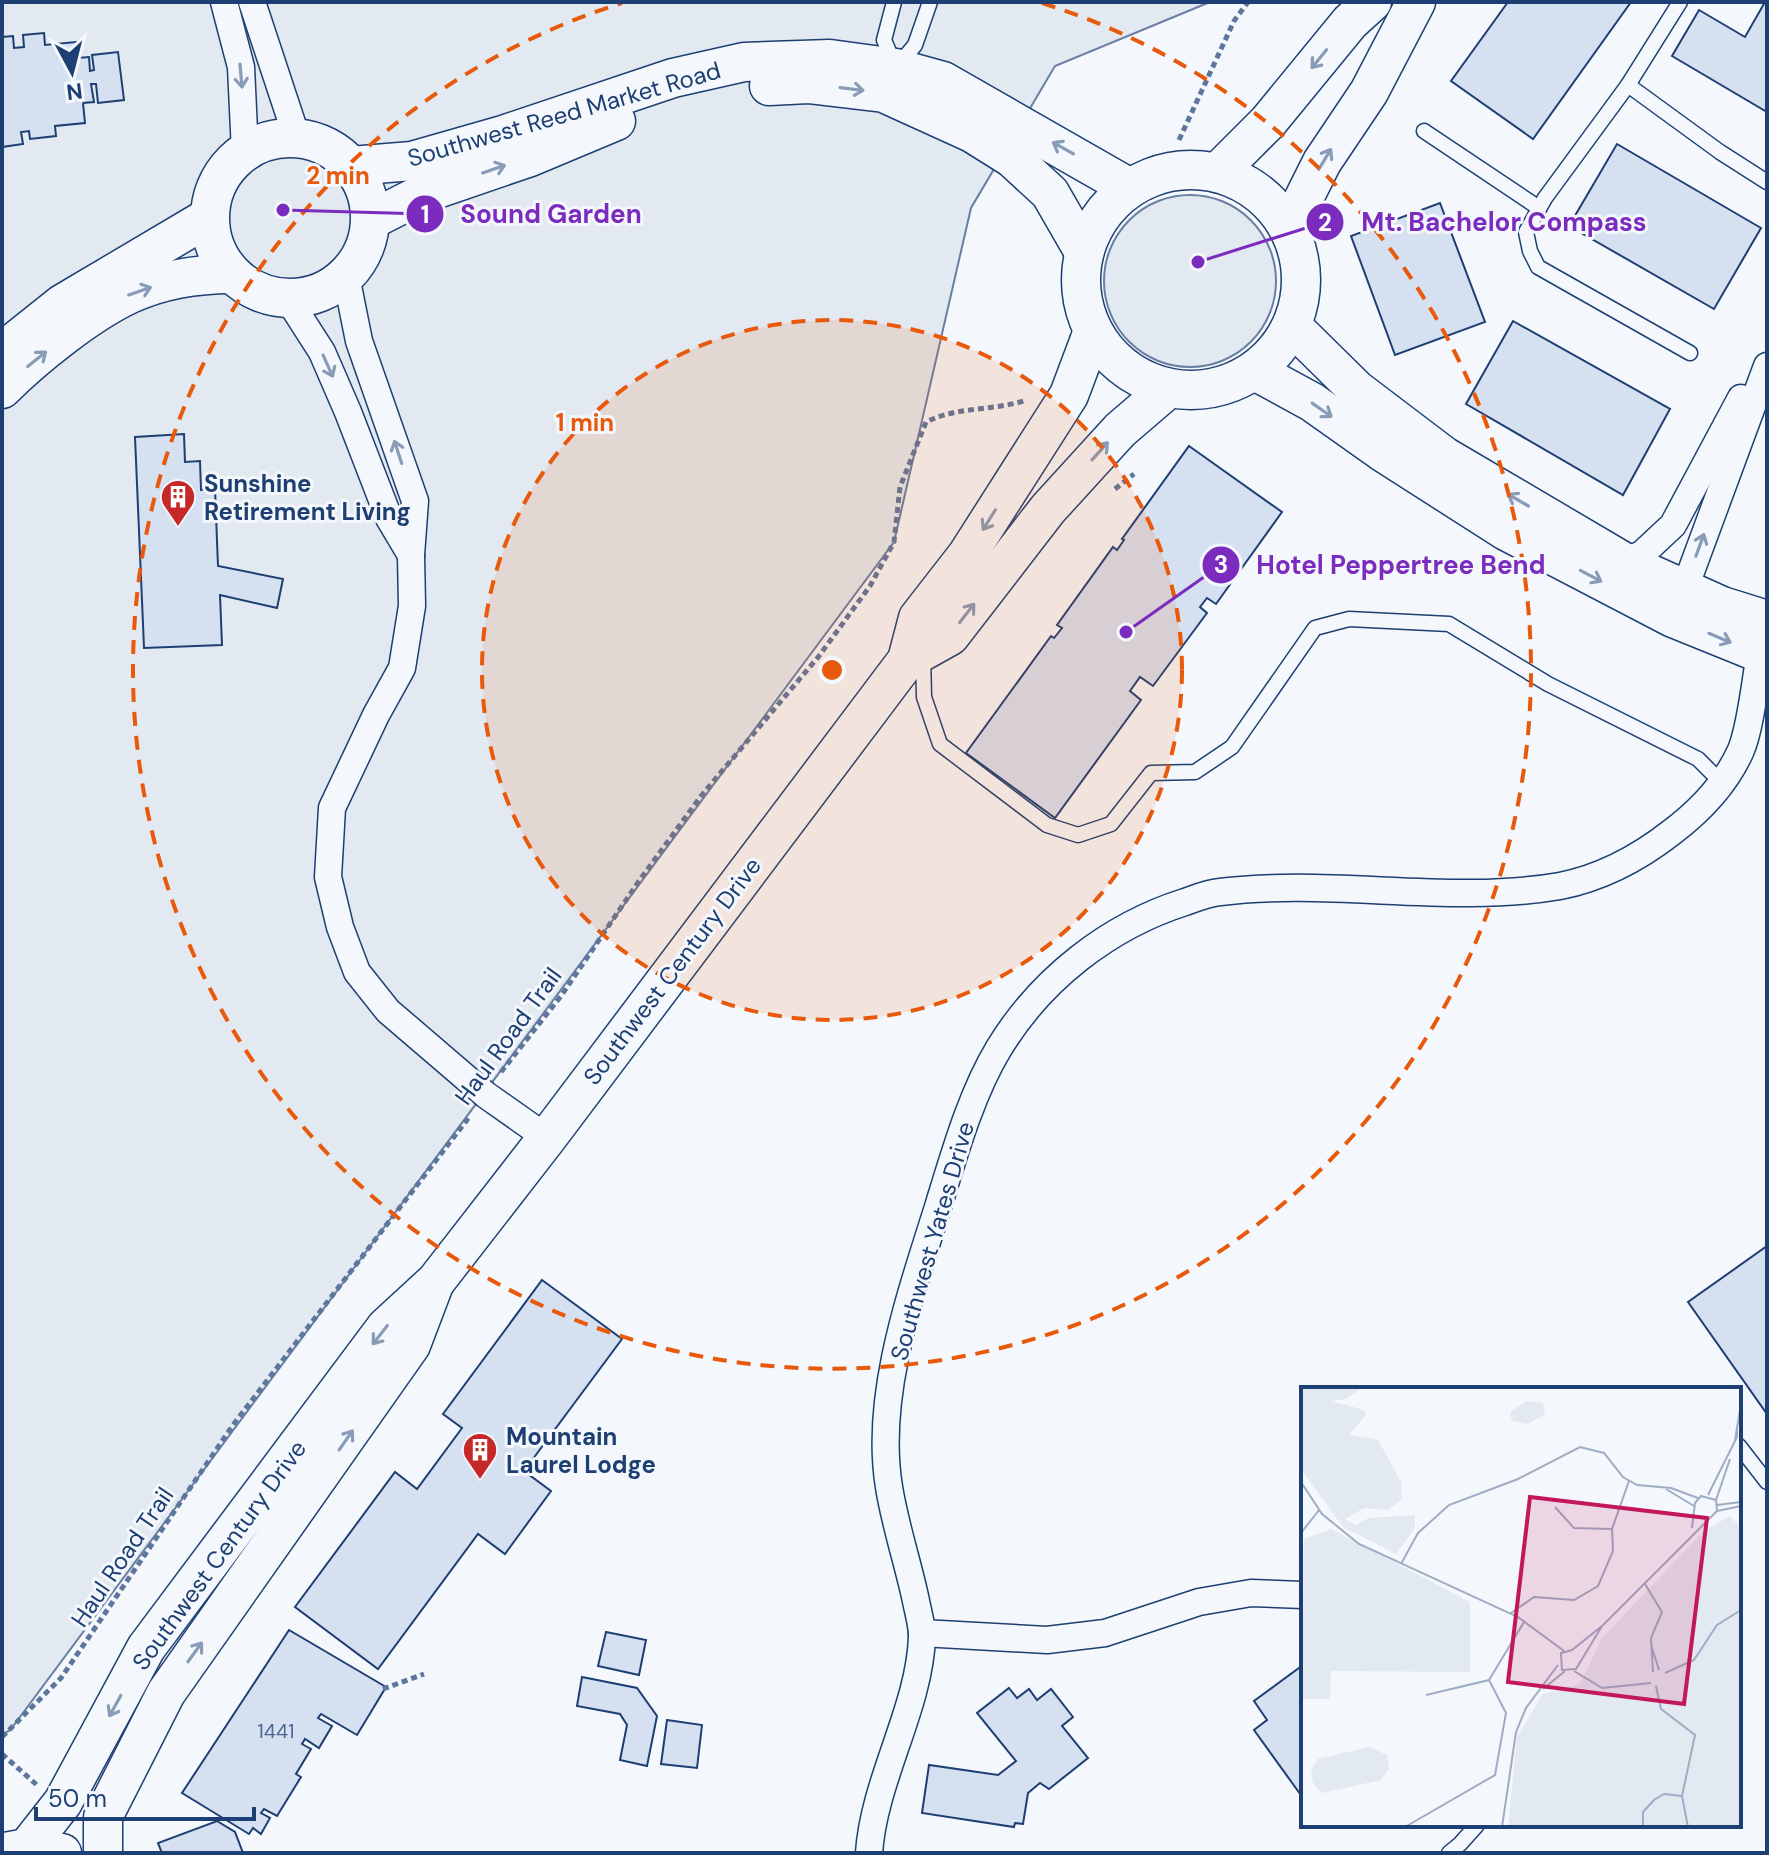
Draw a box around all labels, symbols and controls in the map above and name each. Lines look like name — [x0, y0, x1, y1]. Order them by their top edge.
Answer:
north arrow — [32, 32, 112, 112]
one-way arrow — [1310, 49, 1328, 69]
street label: Southwest Reed Market Road — [404, 54, 724, 174]
one-way arrow — [234, 62, 249, 89]
text: N — [65, 76, 84, 107]
one-way arrow — [838, 82, 864, 97]
one-way arrow — [1052, 140, 1076, 156]
one-way arrow — [1317, 148, 1333, 170]
text: 2 min — [306, 160, 370, 191]
one-way arrow — [482, 161, 506, 175]
callout: Sound Garden — [405, 189, 658, 239]
text: Sound Garden — [460, 197, 642, 231]
callout: Mt. Bachelor Compass — [1305, 197, 1663, 247]
text: 1 — [421, 199, 429, 230]
text: Mt. Bachelor Compass — [1361, 205, 1647, 239]
text: 2 — [1318, 207, 1332, 238]
one-way arrow — [128, 283, 153, 298]
one-way arrow — [26, 350, 47, 368]
one-way arrow — [321, 353, 336, 378]
one-way arrow — [1311, 402, 1333, 418]
text: 1 min — [556, 407, 614, 438]
one-way arrow — [390, 439, 405, 464]
one-way arrow — [1091, 442, 1109, 462]
place label: Sunshine Retirement Living — [204, 468, 411, 527]
building icon: Sunshine Retirement Living — [159, 478, 197, 528]
one-way arrow — [1507, 491, 1530, 507]
one-way arrow — [980, 509, 997, 531]
one-way arrow — [1694, 533, 1708, 558]
callout: Hotel Peppertree Bend — [1201, 540, 1562, 590]
text: Hotel Peppertree Bend — [1256, 548, 1546, 582]
text: 3 — [1214, 549, 1228, 580]
one-way arrow — [1578, 569, 1602, 585]
one-way arrow — [959, 603, 976, 624]
one-way arrow — [1707, 632, 1731, 647]
centre of rings — [818, 656, 846, 684]
street label: Southwest Century Drive — [576, 851, 768, 1091]
street label: Haul Road Trail — [448, 961, 568, 1111]
street label: Southwest Yates Drive — [883, 1118, 981, 1364]
one-way arrow — [371, 1324, 389, 1345]
inset map — [1301, 1387, 1741, 1827]
place label: Mountain Laurel Lodge — [506, 1421, 656, 1480]
one-way arrow — [338, 1429, 354, 1451]
building icon: Mountain Laurel Lodge — [461, 1431, 499, 1481]
street label: Southwest Century Drive — [125, 1434, 313, 1676]
street label: Haul Road Trail — [64, 1481, 180, 1633]
one-way arrow — [187, 1641, 203, 1663]
one-way arrow — [107, 1693, 122, 1717]
house number: 1441 — [258, 1718, 294, 1744]
scale bar — [36, 1771, 254, 1821]
text: 50 m — [48, 1783, 107, 1814]

